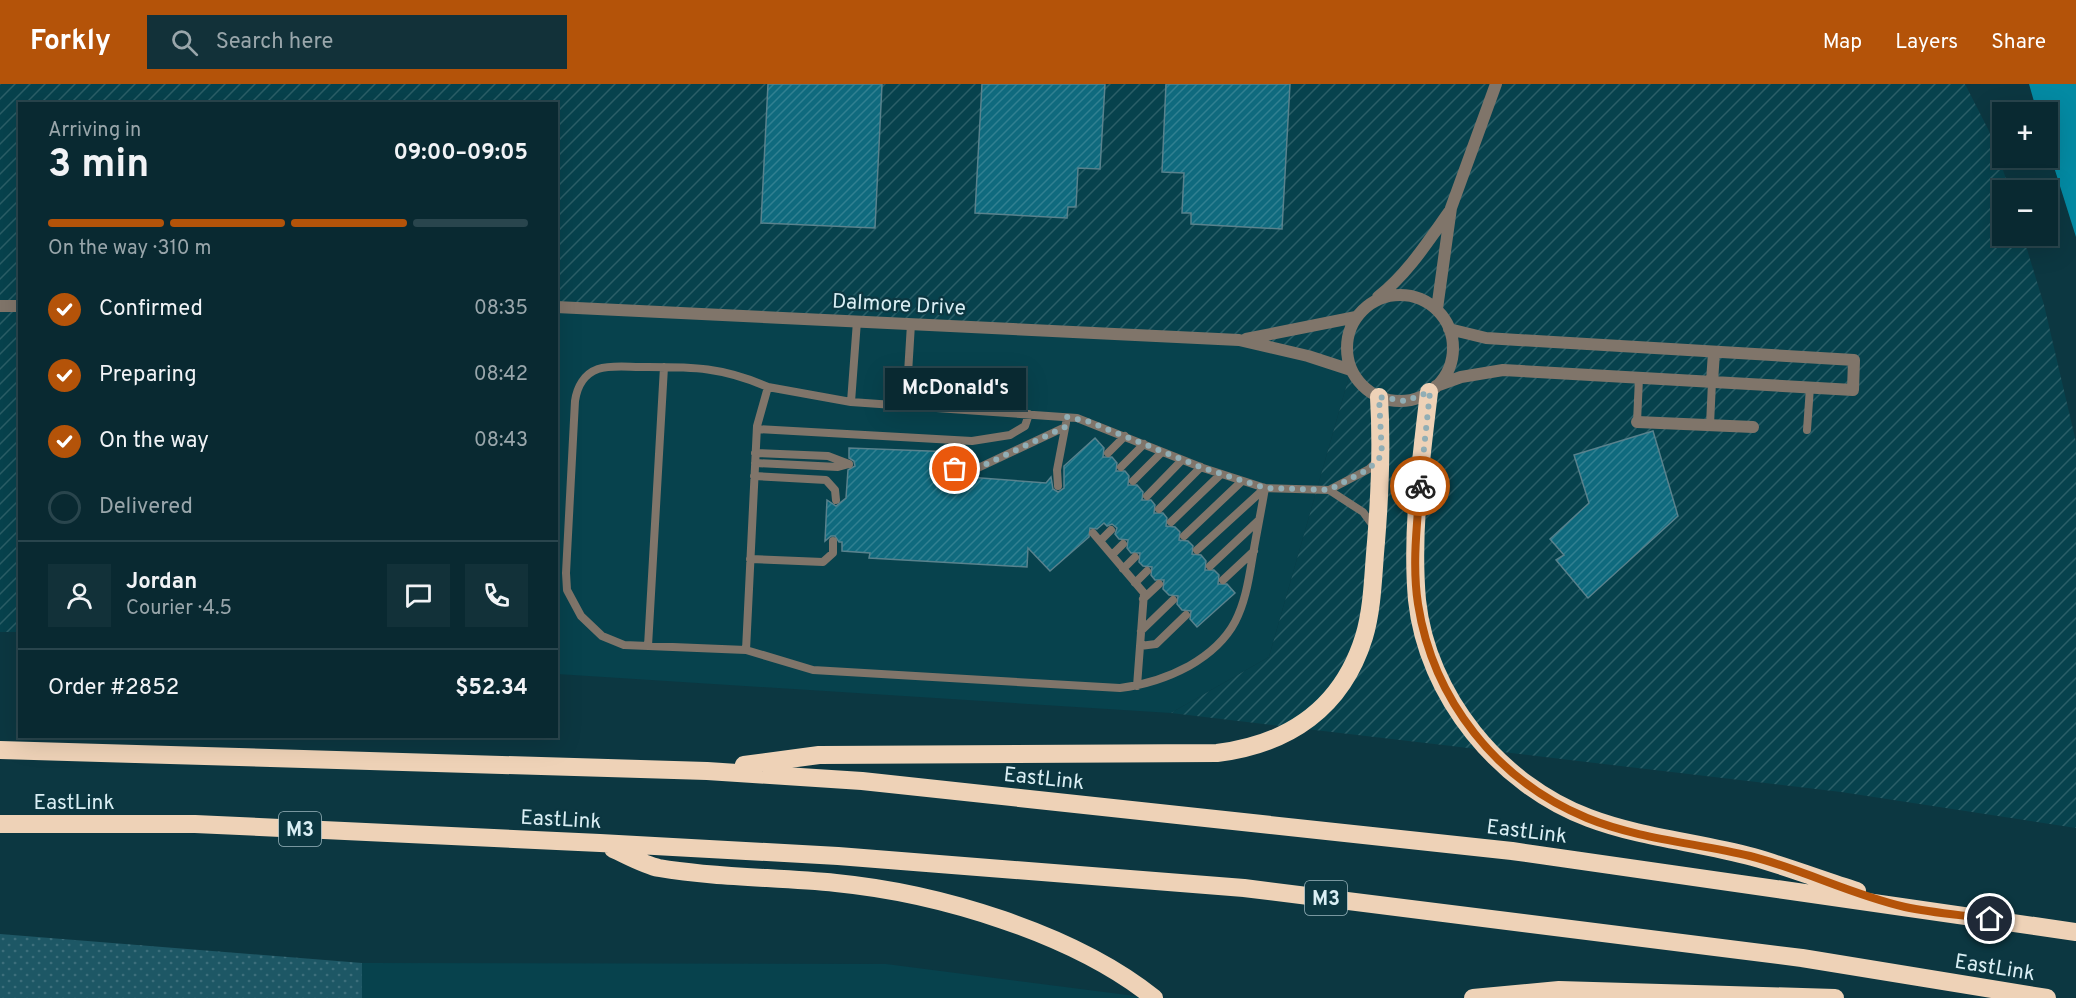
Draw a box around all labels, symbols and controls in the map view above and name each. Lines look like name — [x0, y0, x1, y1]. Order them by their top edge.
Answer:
search box — [147, 15, 567, 69]
text: Forkly — [30, 24, 111, 60]
icon: search — [168, 26, 201, 59]
text: Search here — [216, 29, 333, 56]
text: Map — [1823, 29, 1862, 56]
text: Layers — [1895, 29, 1958, 56]
text: Share — [1991, 29, 2046, 56]
map controls — [1992, 102, 2058, 246]
button: + — [1992, 102, 2058, 168]
text: Arriving in — [48, 118, 141, 144]
text: 09:00–09:05 — [393, 140, 528, 167]
text: 3 min — [48, 142, 149, 191]
button: − — [1992, 180, 2058, 246]
text: On the way · 310 m — [48, 236, 211, 262]
street label: Dalmore Drive — [831, 289, 966, 322]
icon: check — [48, 293, 81, 326]
text: Confirmed — [99, 296, 203, 323]
text: 08:35 — [474, 296, 528, 322]
icon: check — [48, 359, 81, 392]
text: Preparing — [99, 362, 197, 389]
text: 08:42 — [474, 362, 528, 388]
callout: McDonald's — [884, 367, 1026, 409]
text: McDonald's — [902, 376, 1009, 402]
icon: check — [48, 425, 81, 458]
text: On the way — [99, 428, 209, 455]
text: 08:43 — [474, 428, 528, 454]
pin — [929, 443, 980, 494]
icon: bag — [938, 452, 971, 485]
courier — [1390, 456, 1450, 516]
icon: bike — [1404, 470, 1437, 503]
text: Delivered — [99, 494, 193, 521]
button: person — [48, 564, 111, 627]
button: chat — [387, 564, 450, 627]
button: phone — [465, 564, 528, 627]
text: Jordan — [126, 569, 197, 596]
text: Courier · 4.5 — [126, 596, 232, 622]
text: Order #2852 — [48, 675, 179, 702]
text: $52.34 — [455, 675, 528, 702]
street label: EastLink — [1002, 762, 1086, 797]
street label: EastLink — [33, 790, 115, 817]
street label: EastLink — [520, 805, 602, 836]
road number: M3 — [279, 812, 321, 846]
street label: EastLink — [1485, 814, 1569, 851]
road number: M3 — [1305, 881, 1347, 915]
pin — [1964, 893, 2015, 944]
icon: home — [1973, 902, 2006, 935]
street label: EastLink — [1953, 949, 2037, 988]

